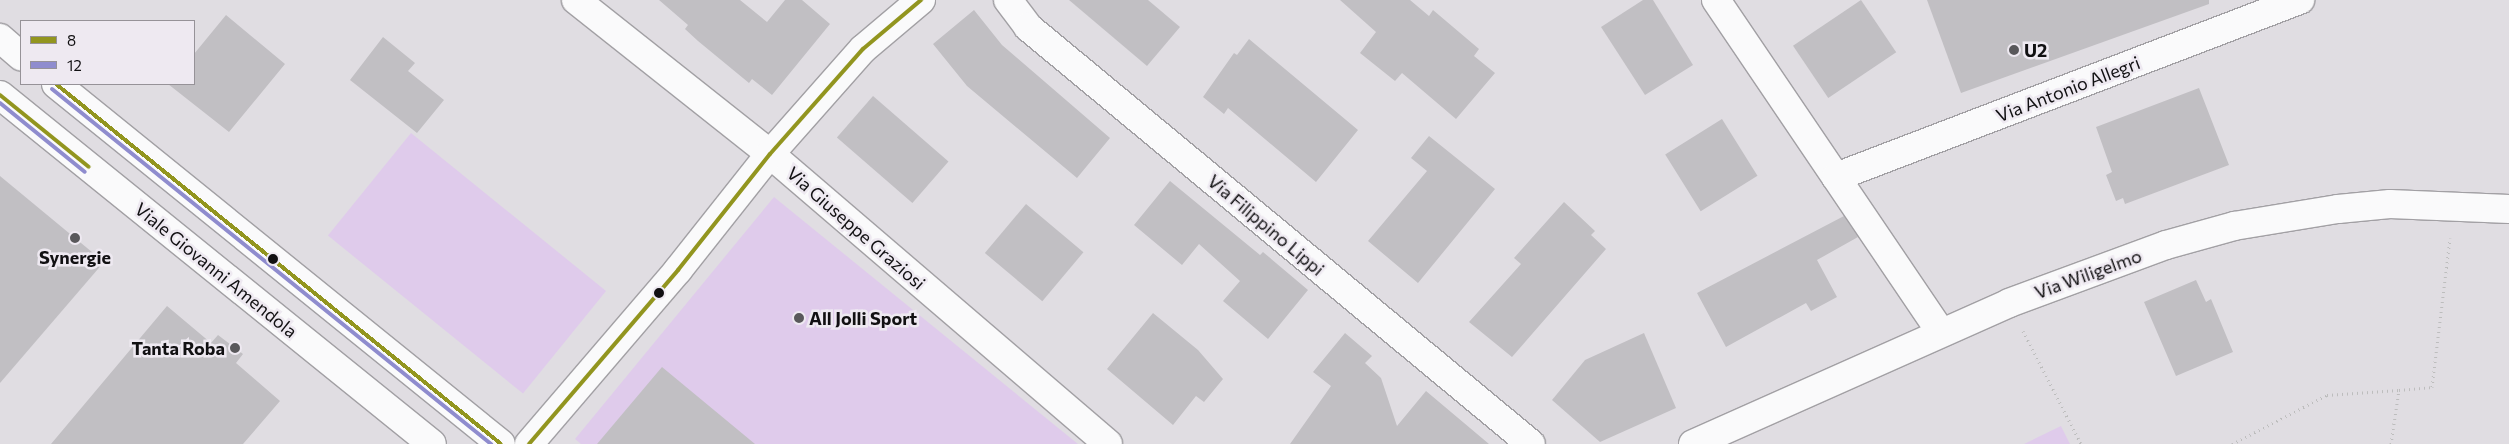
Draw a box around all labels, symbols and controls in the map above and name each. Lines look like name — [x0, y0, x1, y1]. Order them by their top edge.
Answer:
legend — [20, 20, 195, 85]
text: 8 — [67, 31, 76, 49]
place label: U2 — [2024, 39, 2047, 61]
marker: U2 — [2008, 44, 2020, 56]
street label: Via Antonio Allegri — [1993, 52, 2143, 126]
text: 12 — [67, 56, 82, 74]
street label: Via Giuseppe Graziosi — [782, 162, 930, 294]
street label: Via Filippino Lippi — [1203, 170, 1329, 280]
street label: Viale Giovanni Amendola — [131, 198, 301, 342]
marker: Synergie — [69, 232, 81, 244]
street label: Via Wiligelmo — [2032, 245, 2144, 303]
place label: Synergie — [39, 246, 111, 268]
unlabelled marker — [268, 254, 278, 264]
unlabelled marker — [654, 288, 664, 298]
place label: All Jolli Sport — [809, 307, 917, 329]
marker: All Jolli Sport — [793, 312, 805, 324]
place label: Tanta Roba — [132, 337, 225, 359]
marker: Tanta Roba — [229, 342, 241, 354]

